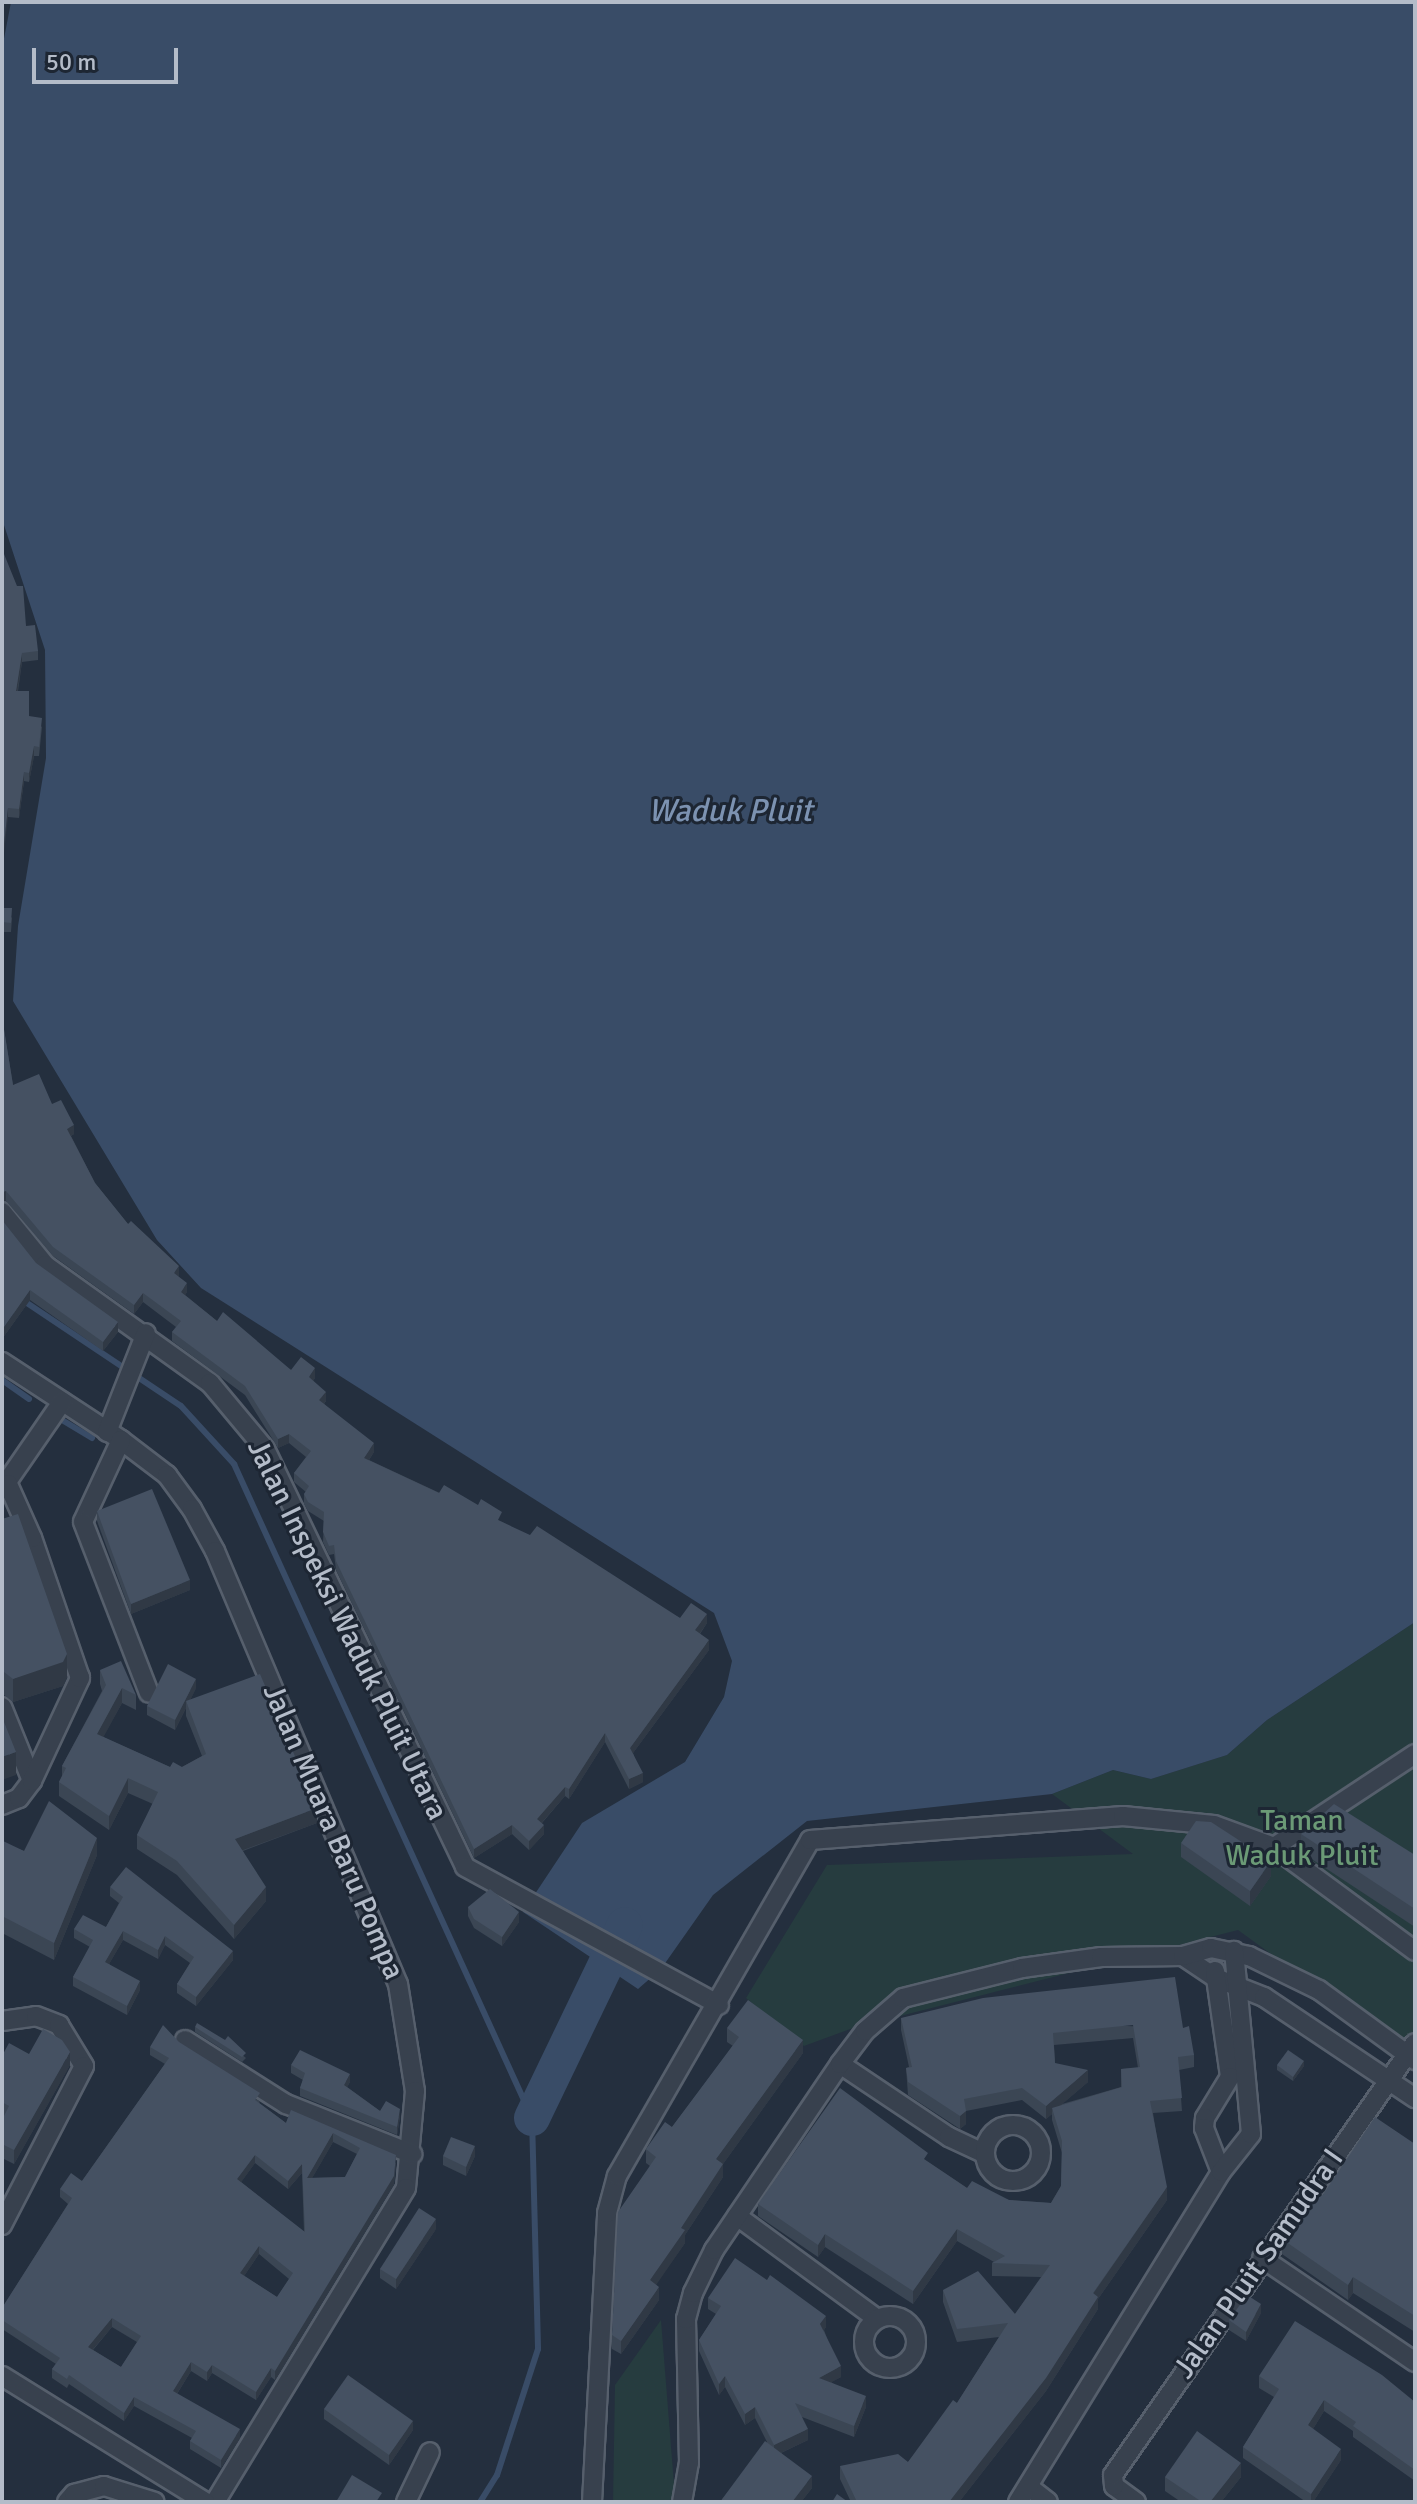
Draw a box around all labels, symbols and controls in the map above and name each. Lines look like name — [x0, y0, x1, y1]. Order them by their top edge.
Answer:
scale bar — [36, 32, 182, 82]
text: 50 m — [46, 47, 96, 77]
water label: Waduk Pluit — [648, 792, 812, 830]
street label: Jalan Inspeksi Waduk Pluit Utara — [239, 1434, 455, 1826]
street label: Jalan Muara Baru Pompa — [254, 1679, 412, 1985]
park label: Taman Waduk Pluit — [1225, 1803, 1379, 1874]
street label: Jalan Pluit Samudra I — [1166, 2143, 1352, 2385]

